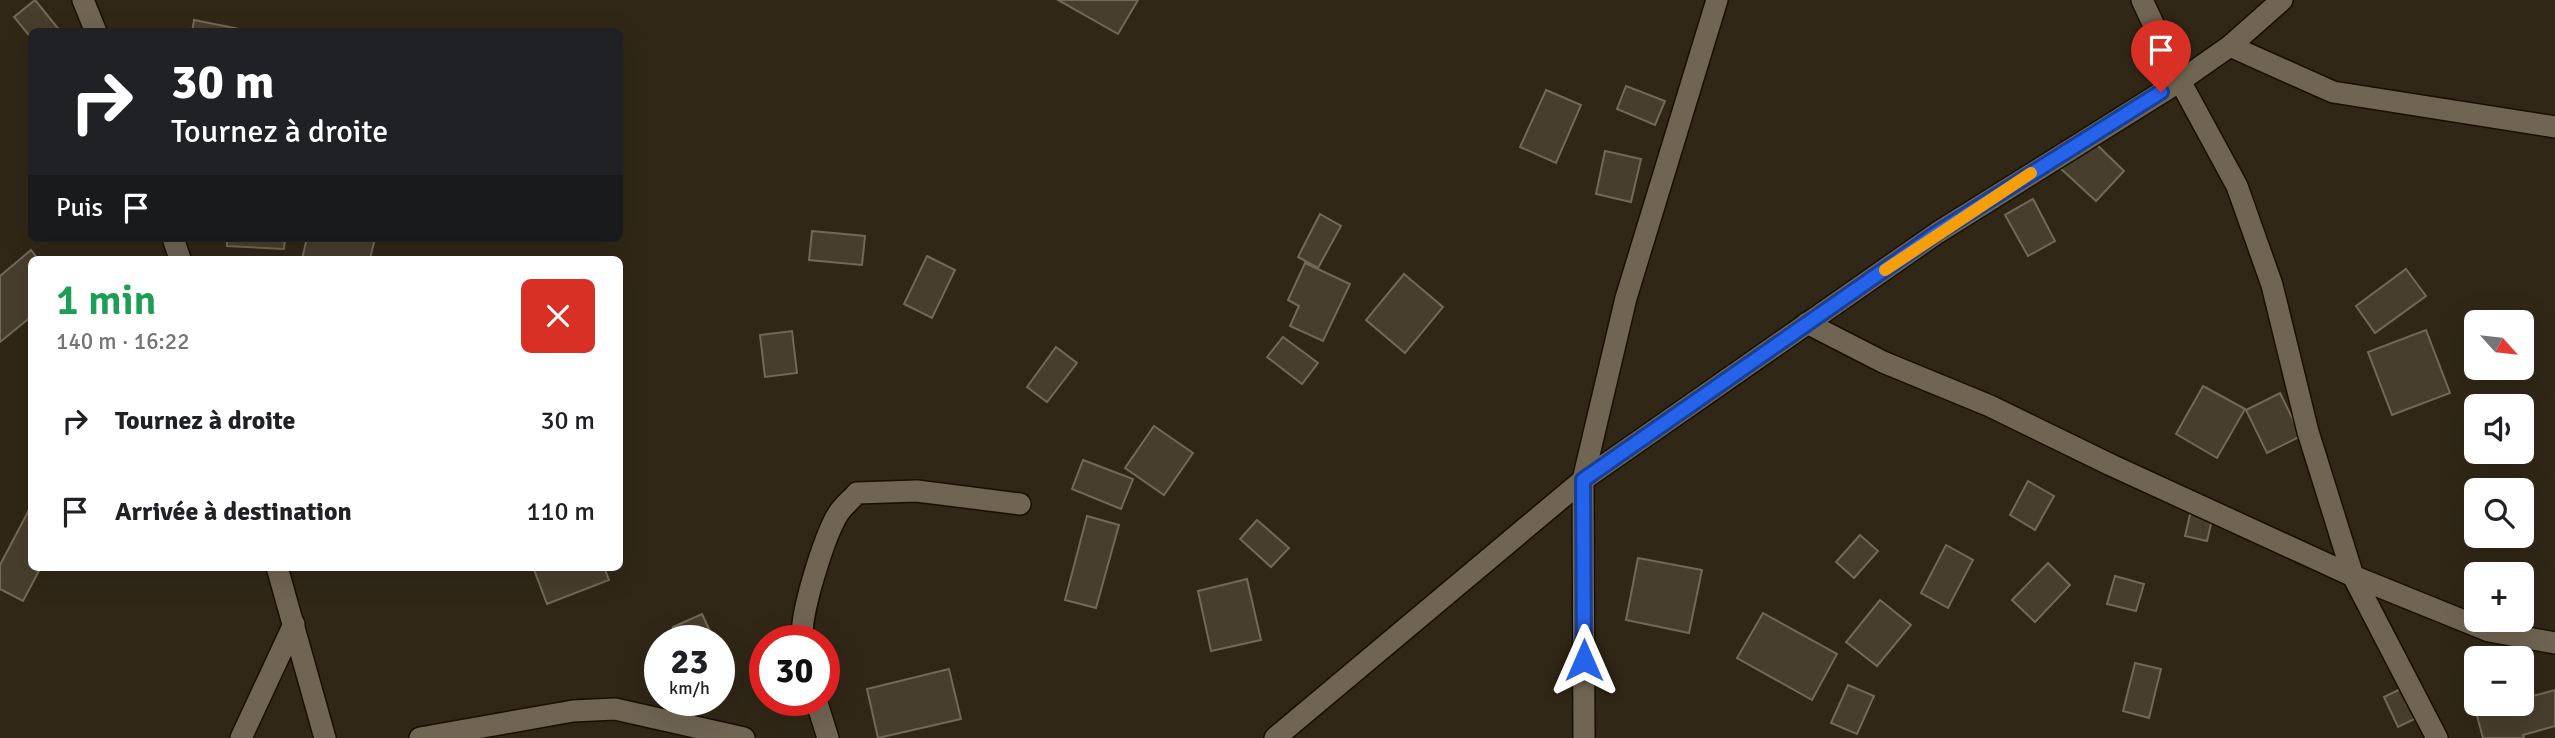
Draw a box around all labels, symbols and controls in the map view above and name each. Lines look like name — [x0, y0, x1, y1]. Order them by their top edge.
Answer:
pin — [2131, 20, 2191, 92]
icon: arrive — [2142, 31, 2180, 69]
text: 30 m — [171, 52, 274, 112]
icon: right — [56, 56, 147, 147]
text: Tournez à droite — [171, 112, 388, 151]
icon: arrive — [117, 189, 155, 227]
text: Puis — [56, 192, 103, 224]
text: 1 min — [56, 275, 157, 326]
button: close — [521, 279, 595, 353]
north arrow — [2464, 310, 2534, 380]
map controls — [2464, 310, 2534, 716]
text: 140 m · 16:22 — [56, 327, 190, 356]
button: sound — [2464, 394, 2534, 464]
icon: right — [56, 402, 94, 440]
text: Tournez à droite — [115, 405, 295, 437]
text: 30 m — [540, 405, 595, 437]
button: search — [2464, 478, 2534, 548]
icon: arrive — [56, 493, 94, 531]
text: Arrivée à destination — [115, 496, 352, 528]
text: 110 m — [526, 496, 595, 528]
button: + — [2464, 562, 2534, 632]
position arrow — [1547, 623, 1621, 697]
speed limit sign: 30 — [749, 625, 840, 716]
text: 23 — [671, 640, 708, 683]
button: − — [2464, 646, 2534, 716]
text: km/h — [669, 677, 710, 699]

